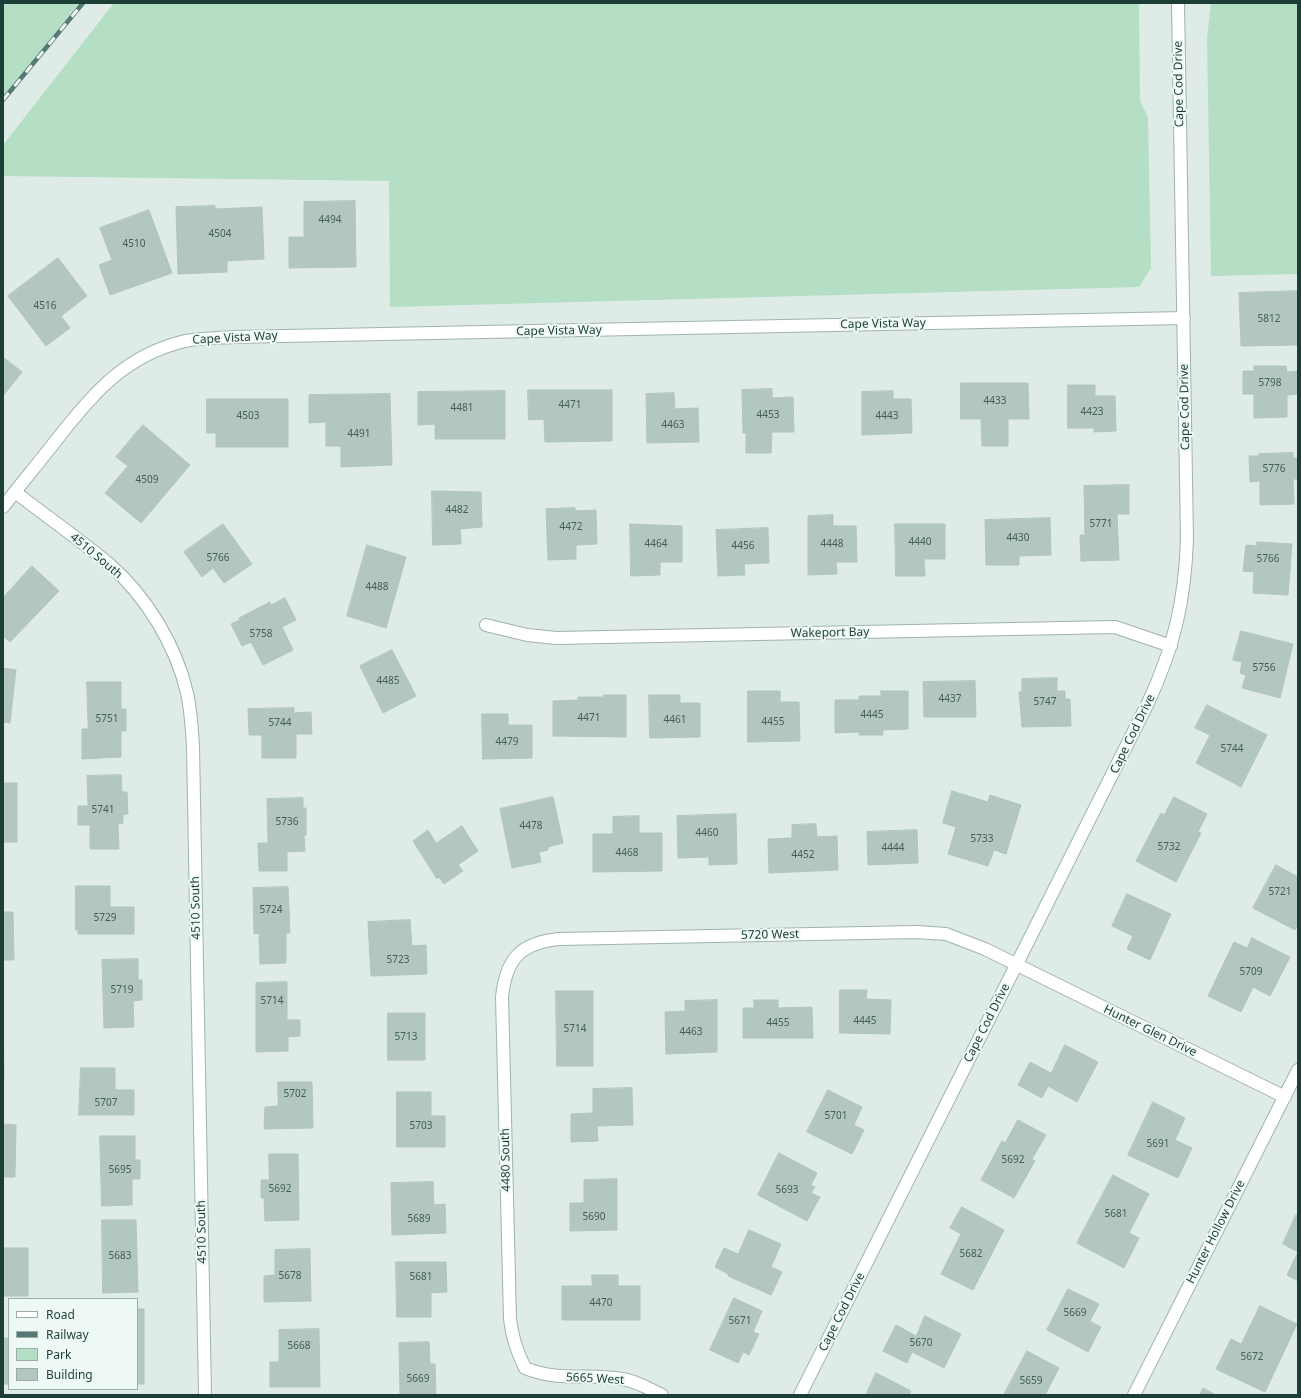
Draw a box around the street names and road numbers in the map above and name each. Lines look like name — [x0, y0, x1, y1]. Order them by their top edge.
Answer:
street label: Cape Cod Drive — [1171, 41, 1187, 127]
street label: Cape Vista Way — [840, 316, 926, 332]
street label: Cape Vista Way — [516, 323, 602, 339]
street label: Cape Vista Way — [192, 329, 278, 347]
street label: Cape Cod Drive — [1177, 364, 1193, 450]
street label: 4510 South — [67, 530, 125, 582]
street label: Wakeport Bay — [791, 625, 869, 641]
street label: Cape Cod Drive — [1108, 692, 1158, 776]
street label: 4510 South — [188, 876, 204, 940]
street label: 5720 West — [741, 927, 799, 943]
street label: Cape Cod Drive — [961, 981, 1013, 1065]
street label: Hunter Glen Drive — [1101, 1002, 1199, 1060]
street label: 4480 South — [498, 1128, 514, 1192]
street label: Hunter Hollow Drive — [1184, 1178, 1248, 1286]
street label: 4510 South — [194, 1200, 210, 1264]
street label: Cape Cod Drive — [816, 1270, 868, 1354]
street label: 5665 West — [565, 1370, 625, 1388]

